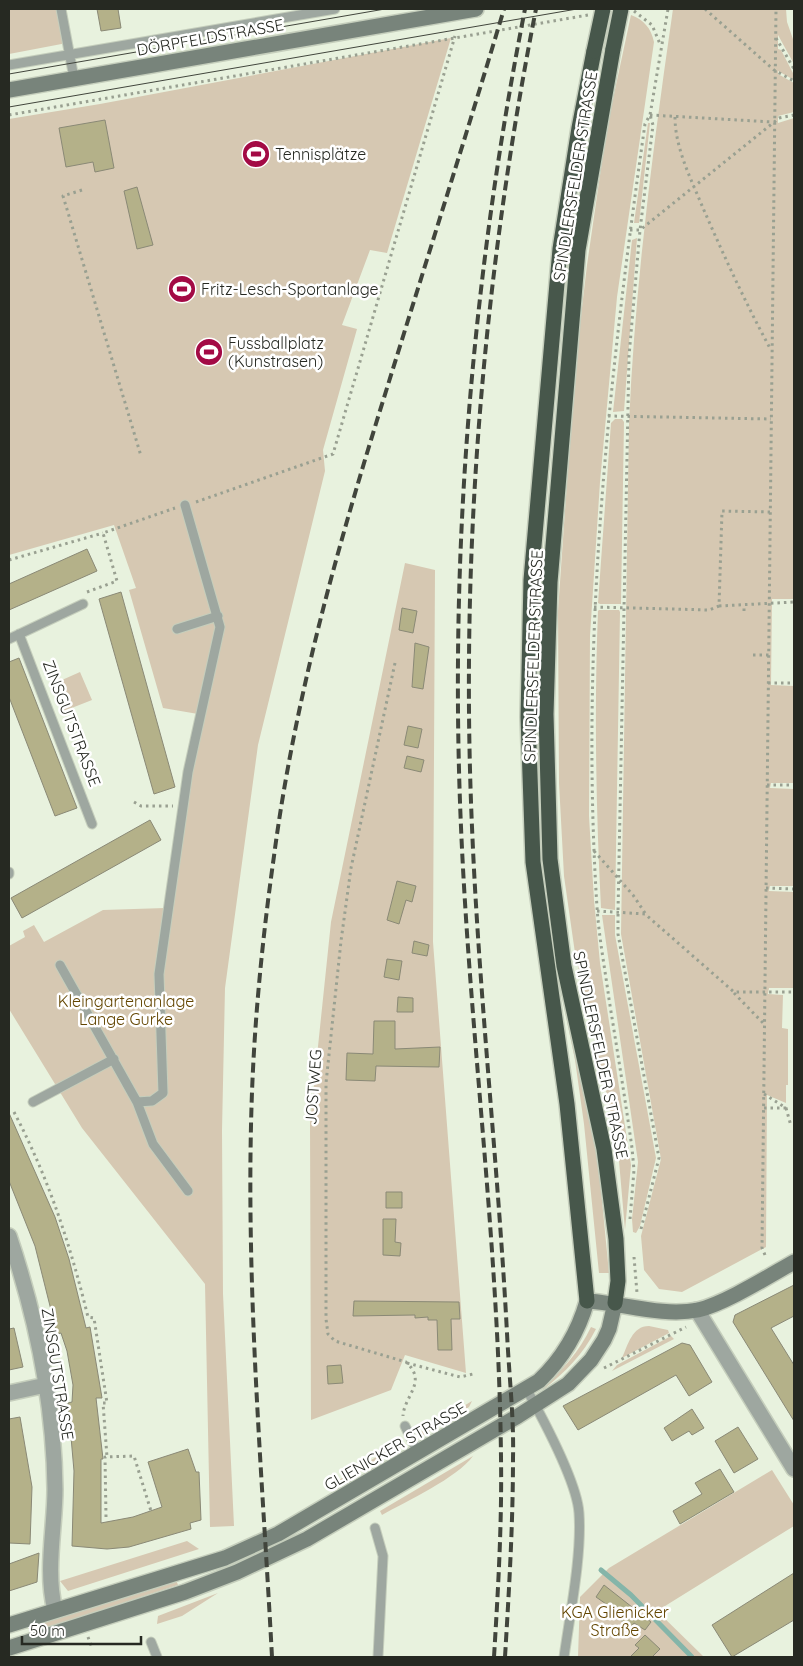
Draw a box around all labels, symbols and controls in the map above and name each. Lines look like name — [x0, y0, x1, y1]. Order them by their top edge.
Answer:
street label: DÖRPFELDSTRASSE — [135, 14, 285, 60]
street label: SPINDLERSFELDER STRASSE — [549, 70, 601, 282]
sports icon: Tennisplätze — [241, 139, 271, 169]
place label: Tennisplätze — [275, 144, 366, 164]
sports icon: Fritz-Lesch-Sportanlage — [167, 274, 197, 304]
place label: Fritz-Lesch-Sportanlage — [201, 279, 378, 299]
place label: Fussballplatz (Kunstrasen) — [228, 333, 324, 371]
sports icon: Fussballplatz (Kunstrasen) — [194, 337, 224, 367]
street label: SPINDLERSFELDER STRASSE — [519, 550, 547, 762]
street label: ZINSGUTSTRASSE — [39, 657, 105, 789]
street label: SPINDLERSFELDER STRASSE — [569, 949, 633, 1161]
park label: Kleingartenanlage Lange Gurke — [58, 991, 194, 1029]
street label: JOSTWEG — [300, 1048, 326, 1126]
street label: ZINSGUTSTRASSE — [38, 1306, 78, 1442]
street label: GLIENICKER STRASSE — [320, 1397, 470, 1495]
park label: KGA Glienicker Straße — [561, 1602, 669, 1640]
scale bar — [22, 1614, 141, 1646]
text: 50 m — [30, 1621, 65, 1640]

